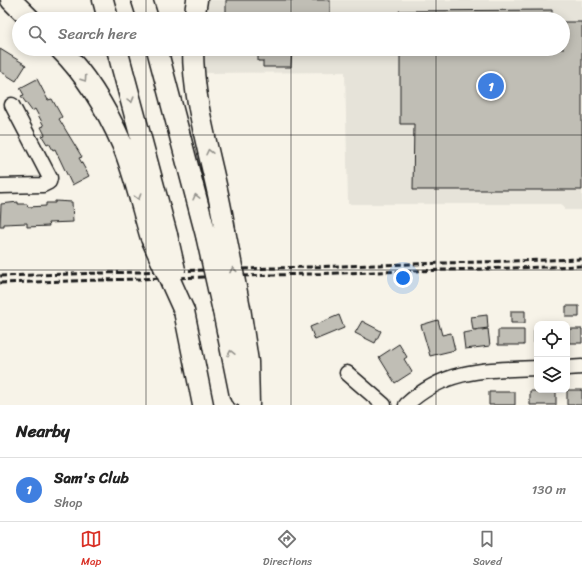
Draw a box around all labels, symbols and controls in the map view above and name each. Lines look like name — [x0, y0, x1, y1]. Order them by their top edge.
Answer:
search box — [12, 12, 570, 56]
text: Search here — [58, 21, 137, 47]
icon: search — [26, 23, 48, 45]
pin: 1 — [478, 71, 504, 101]
one-way arrow — [79, 75, 87, 82]
one-way arrow — [127, 97, 135, 103]
one-way arrow — [206, 149, 214, 155]
one-way arrow — [133, 193, 142, 200]
one-way arrow — [193, 194, 201, 200]
one-way arrow — [229, 267, 237, 273]
your location — [393, 268, 413, 288]
map controls — [534, 321, 570, 393]
button: locate — [534, 321, 570, 357]
one-way arrow — [228, 350, 236, 356]
button: layers — [534, 357, 570, 393]
text: Nearby — [16, 416, 70, 446]
text: Sam's Club — [54, 465, 129, 491]
text: 1 — [26, 478, 32, 501]
text: 130 m — [532, 478, 566, 501]
text: Shop — [54, 491, 82, 514]
tab: Map — [80, 528, 102, 571]
tab: Directions — [263, 528, 312, 571]
tab: Saved — [473, 528, 502, 571]

